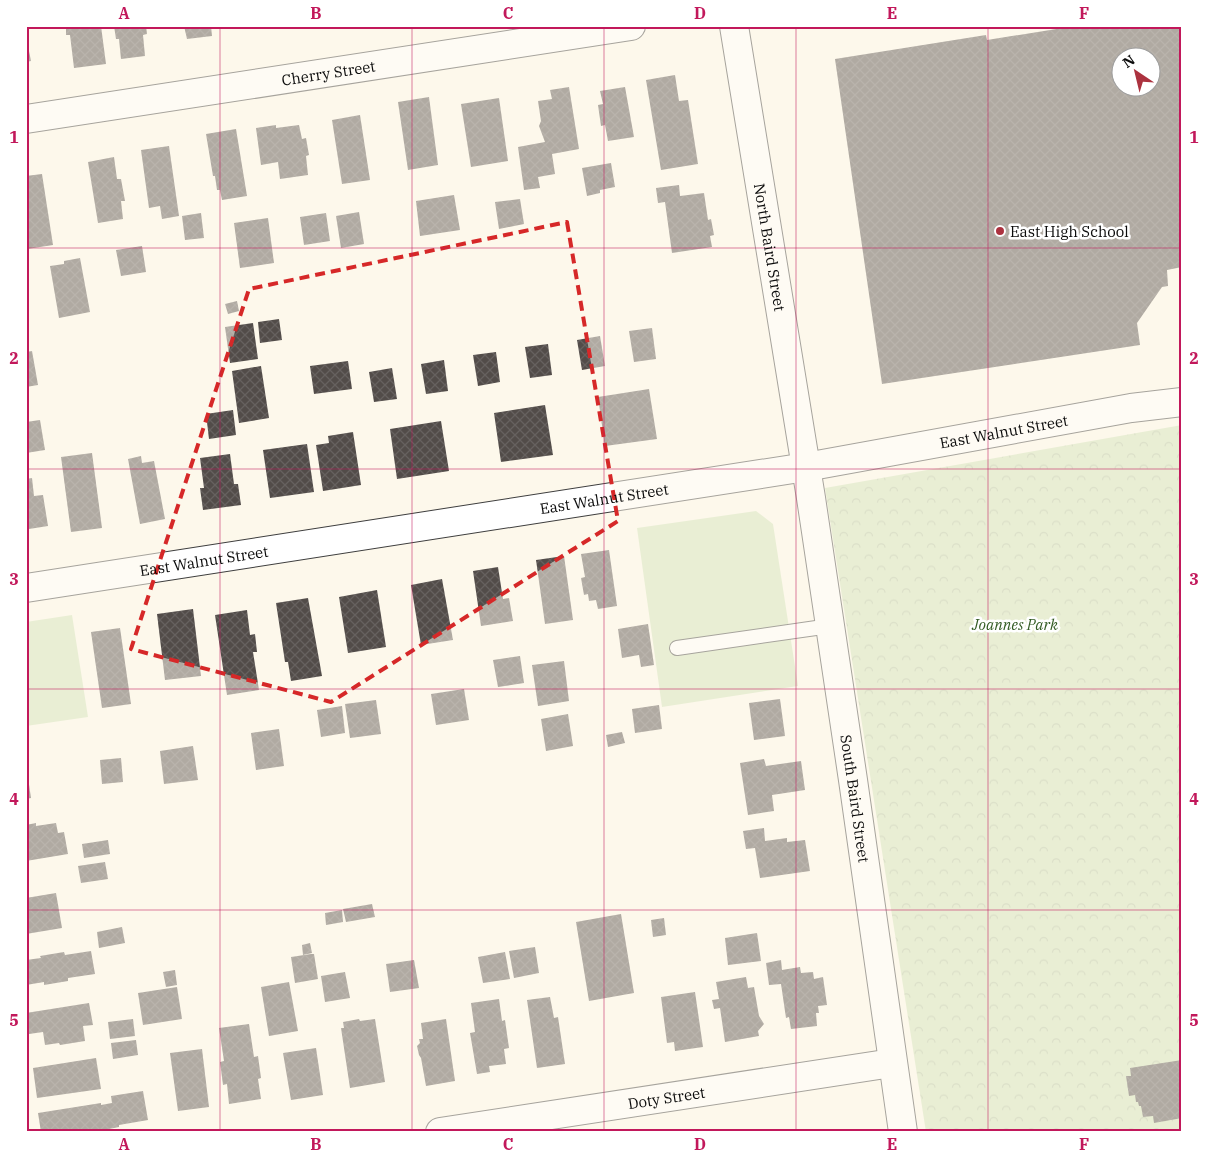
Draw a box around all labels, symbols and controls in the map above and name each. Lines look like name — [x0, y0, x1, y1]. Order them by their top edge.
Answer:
text: A — [118, 3, 130, 23]
text: B — [310, 3, 322, 23]
text: C — [503, 3, 513, 23]
text: D — [694, 3, 706, 23]
text: E — [887, 3, 897, 23]
text: F — [1079, 3, 1089, 23]
north arrow — [1110, 48, 1160, 98]
text: N — [1119, 51, 1138, 72]
street label: Cherry Street — [280, 56, 377, 89]
text: 1 — [9, 127, 19, 147]
text: 1 — [1189, 127, 1199, 147]
street label: North Baird Street — [750, 182, 790, 312]
place label: East High School — [1010, 222, 1129, 241]
marker: East High School — [994, 225, 1006, 237]
text: 2 — [9, 348, 19, 368]
text: 2 — [1189, 348, 1199, 368]
street label: East Walnut Street — [938, 410, 1069, 452]
street label: East Walnut Street — [538, 479, 670, 518]
street label: East Walnut Street — [138, 541, 270, 580]
text: 3 — [9, 569, 19, 589]
text: 3 — [1189, 569, 1199, 589]
park label: Joannes Park — [971, 615, 1058, 634]
street label: South Baird Street — [837, 733, 874, 864]
text: 4 — [9, 789, 19, 809]
text: 4 — [1189, 789, 1199, 809]
text: 5 — [9, 1010, 19, 1030]
text: 5 — [1189, 1010, 1199, 1030]
street label: Doty Street — [626, 1082, 706, 1113]
text: A — [118, 1134, 130, 1154]
text: B — [310, 1134, 322, 1154]
text: C — [503, 1134, 513, 1154]
text: D — [694, 1134, 706, 1154]
text: E — [887, 1134, 897, 1154]
text: F — [1079, 1134, 1089, 1154]

